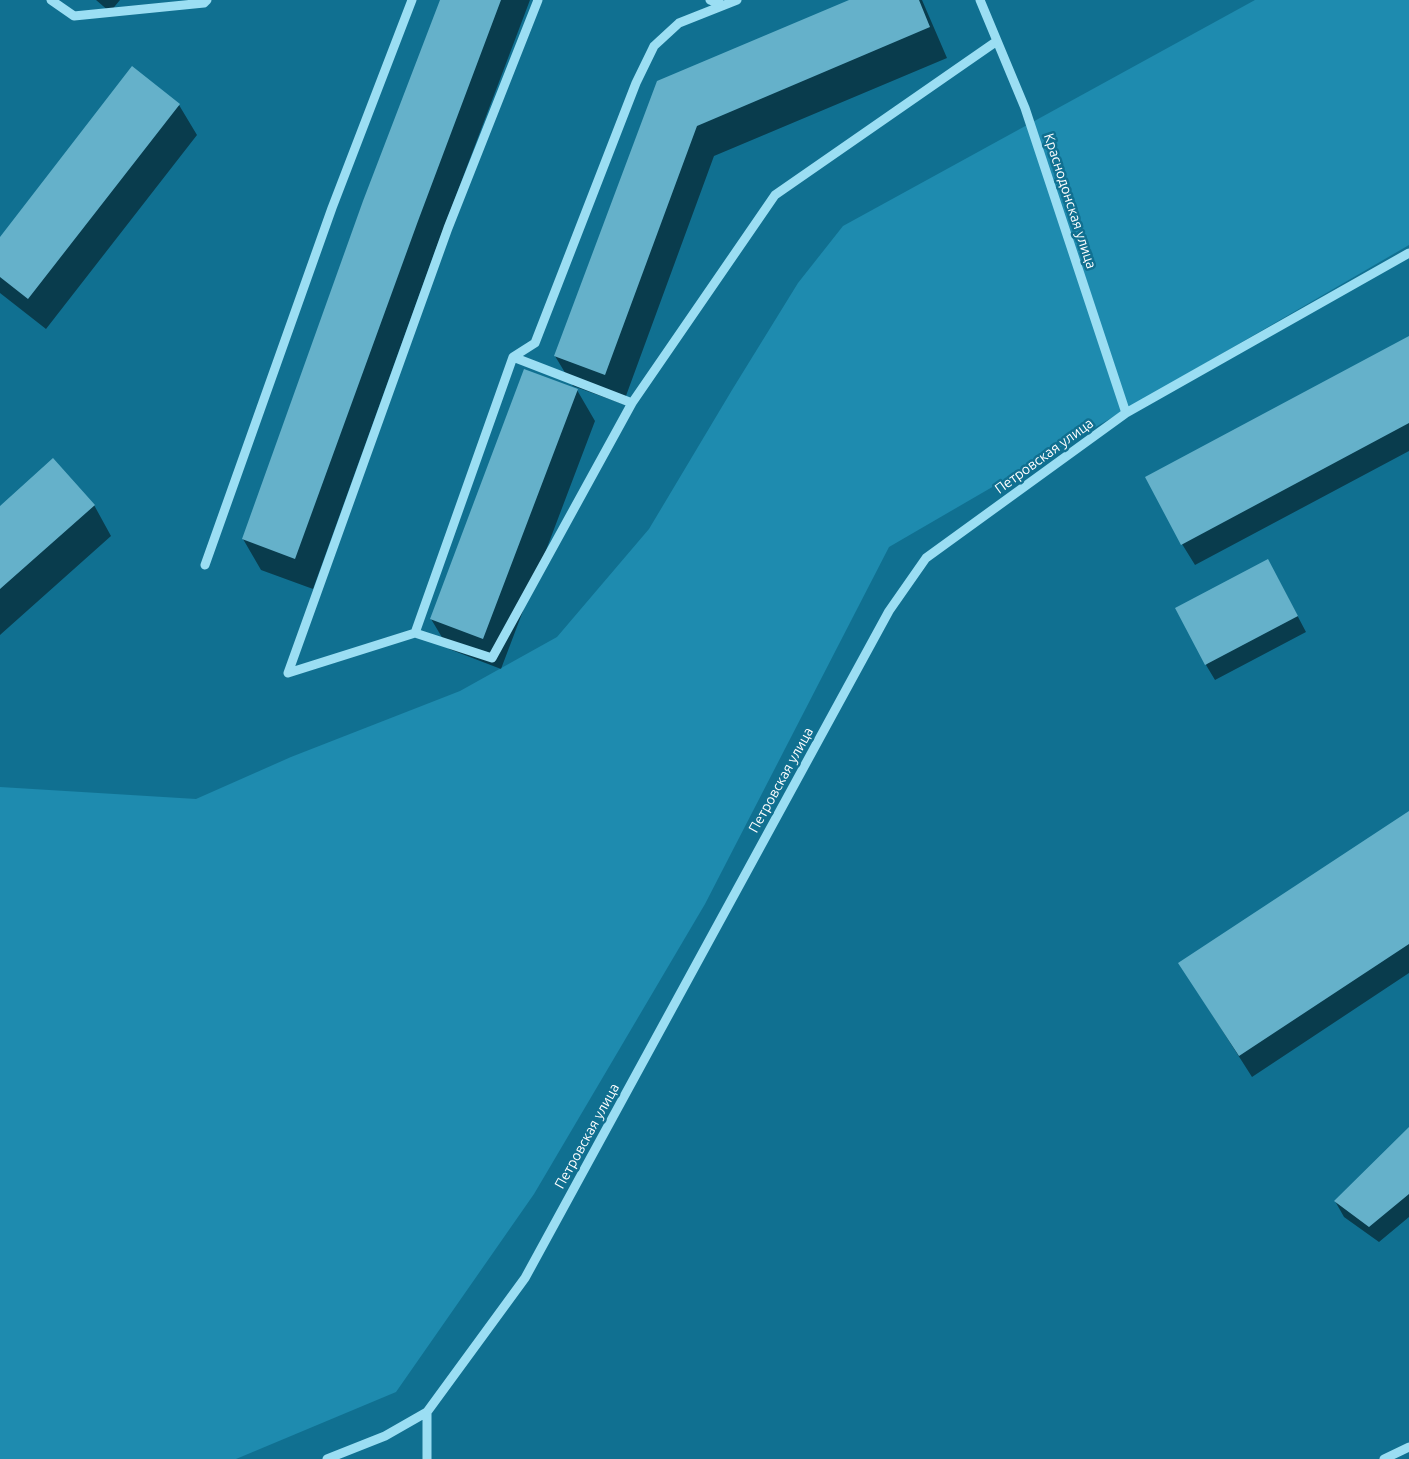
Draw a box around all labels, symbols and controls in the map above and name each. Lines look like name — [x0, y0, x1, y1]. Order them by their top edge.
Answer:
street label: Краснодонская улица — [1040, 131, 1100, 271]
street label: Петровская улица — [991, 415, 1097, 497]
street label: Петровская улица — [745, 724, 817, 836]
street label: Петровская улица — [551, 1080, 623, 1192]

